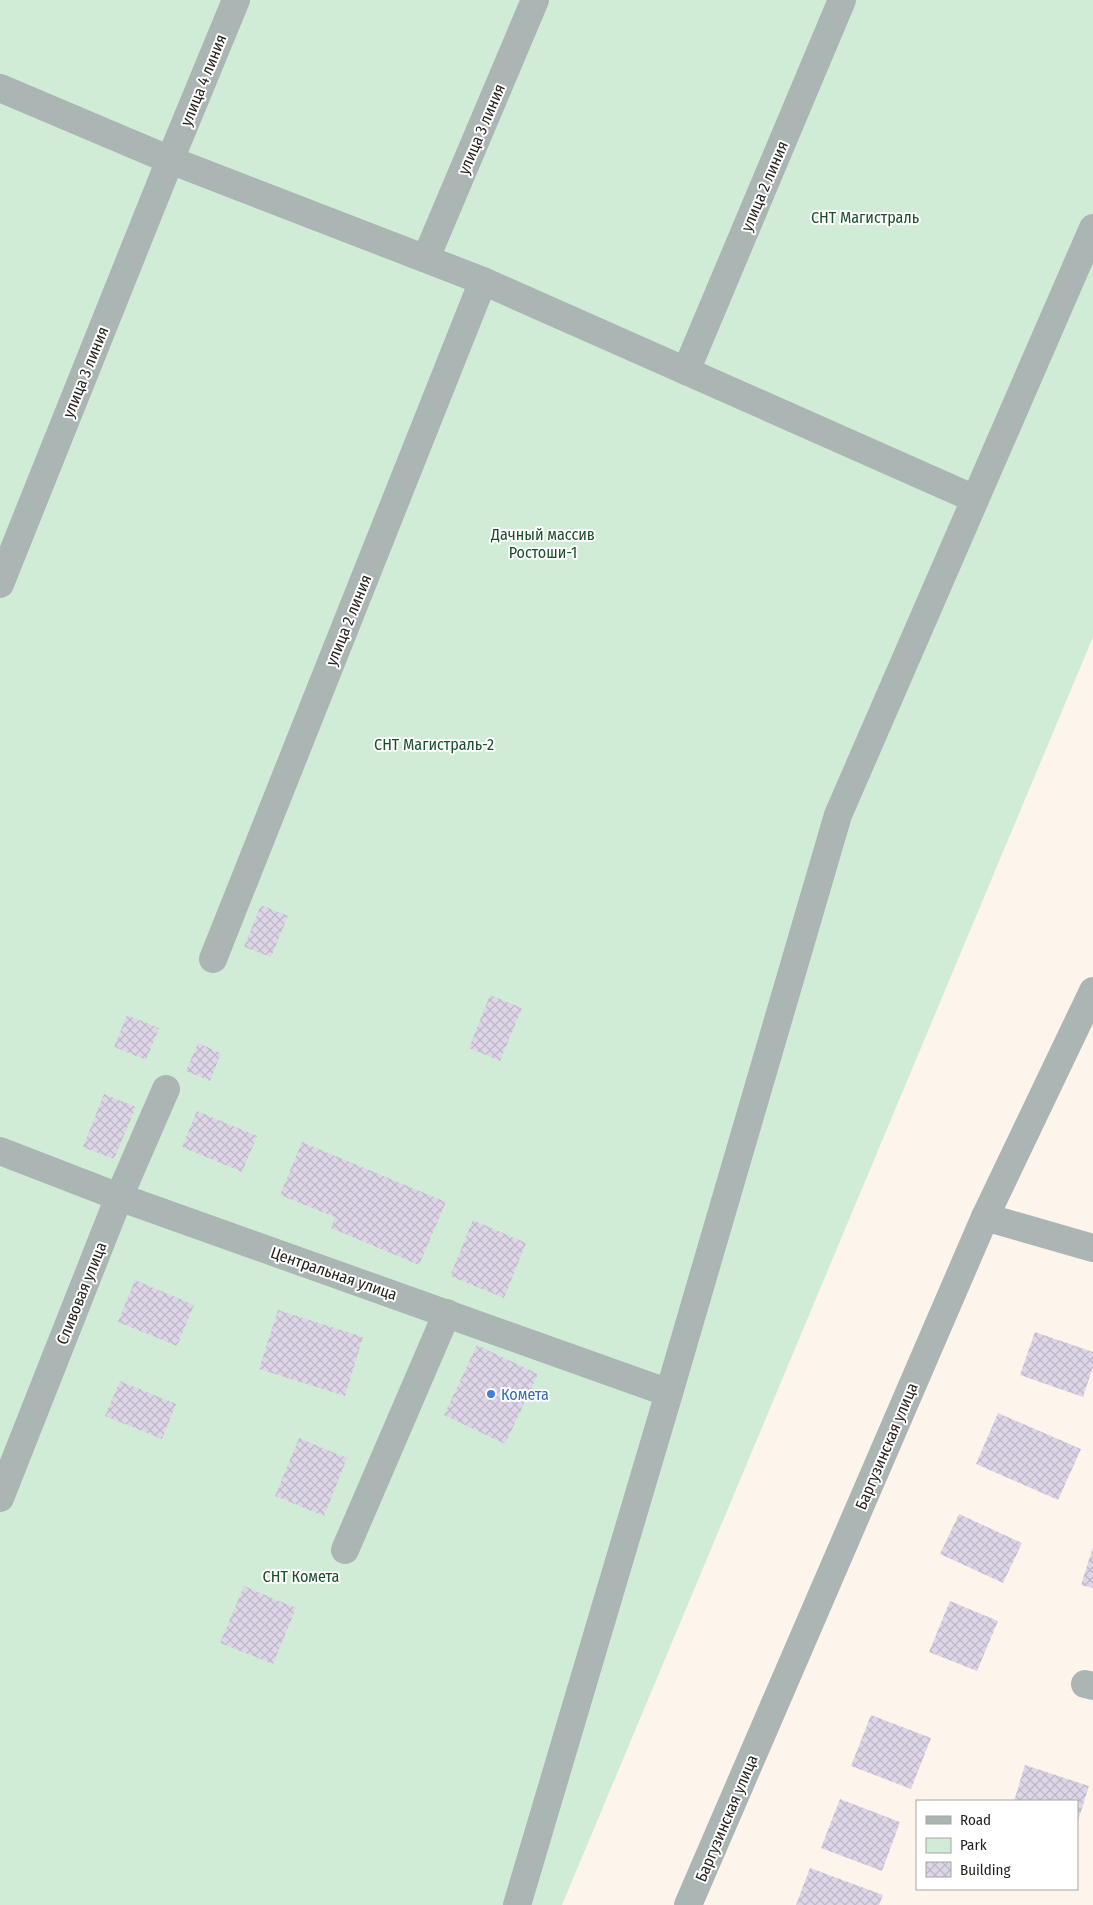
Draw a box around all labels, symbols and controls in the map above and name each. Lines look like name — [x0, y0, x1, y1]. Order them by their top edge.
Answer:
street label: улица 4 линия — [176, 32, 230, 129]
street label: улица 3 линия — [454, 81, 509, 177]
street label: улица 2 линия — [737, 138, 792, 234]
park label: СНТ Магистраль — [811, 208, 919, 227]
street label: улица 3 линия — [59, 324, 112, 421]
park label: Дачный массив Ростоши-1 — [490, 525, 595, 562]
street label: улица 2 линия — [322, 572, 375, 668]
park label: СНТ Магистраль-2 — [374, 735, 494, 754]
street label: Сливовая улица — [52, 1239, 111, 1347]
street label: Центральная улица — [268, 1243, 400, 1304]
street label: Баргузинская улица — [851, 1380, 922, 1512]
place label: Комета — [501, 1385, 549, 1404]
marker: Комета — [485, 1388, 497, 1400]
park label: СНТ Комета — [263, 1567, 340, 1586]
street label: Баргузинская улица — [691, 1752, 762, 1884]
legend — [916, 1800, 1078, 1890]
text: Road — [960, 1811, 991, 1829]
text: Park — [960, 1836, 987, 1854]
text: Building — [960, 1861, 1011, 1879]

